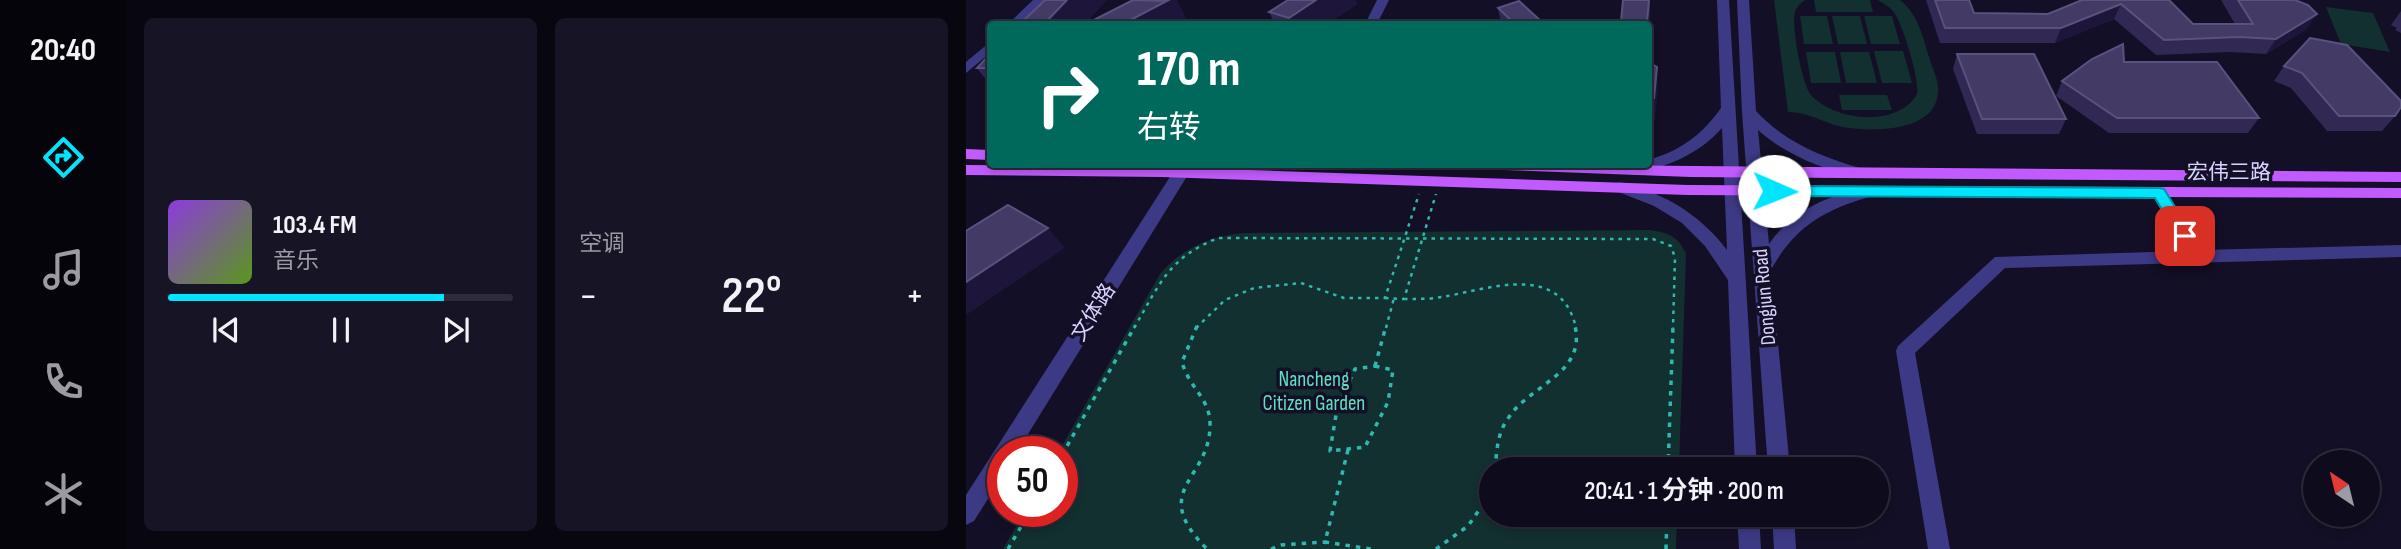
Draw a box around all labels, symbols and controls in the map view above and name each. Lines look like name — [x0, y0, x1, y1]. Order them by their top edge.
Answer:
text: 20:40 — [30, 31, 96, 70]
text: 170 m — [1137, 41, 1241, 100]
icon: right — [1022, 49, 1113, 140]
text: 右转 — [1137, 109, 1201, 148]
icon: directions — [39, 133, 88, 182]
position arrow — [1737, 154, 1811, 228]
street label: 宏伟三路 — [2187, 160, 2271, 185]
pin — [2155, 206, 2215, 266]
text: 103.4 FM — [273, 210, 357, 241]
icon: arrive — [2166, 217, 2204, 255]
text: 空调 — [579, 230, 625, 258]
icon: music — [39, 245, 88, 294]
text: 音乐 — [273, 247, 319, 275]
street label: Dongjun Road — [1748, 248, 1781, 346]
text: 22° — [721, 265, 782, 328]
text: − — [579, 274, 598, 319]
text: + — [905, 274, 924, 319]
street label: 文体路 — [1066, 279, 1121, 346]
icon: previous — [207, 311, 245, 349]
icon: pause — [322, 311, 360, 349]
icon: next — [437, 311, 475, 349]
icon: phone — [39, 357, 88, 406]
park label: Nancheng Citizen Garden — [1263, 367, 1365, 416]
speed limit sign: 50 — [987, 436, 1078, 527]
north arrow — [2303, 450, 2380, 527]
map controls — [2303, 450, 2380, 527]
icon: climate — [39, 469, 88, 518]
text: 20:41 · 1 分钟 · 200 m — [1584, 476, 1784, 507]

